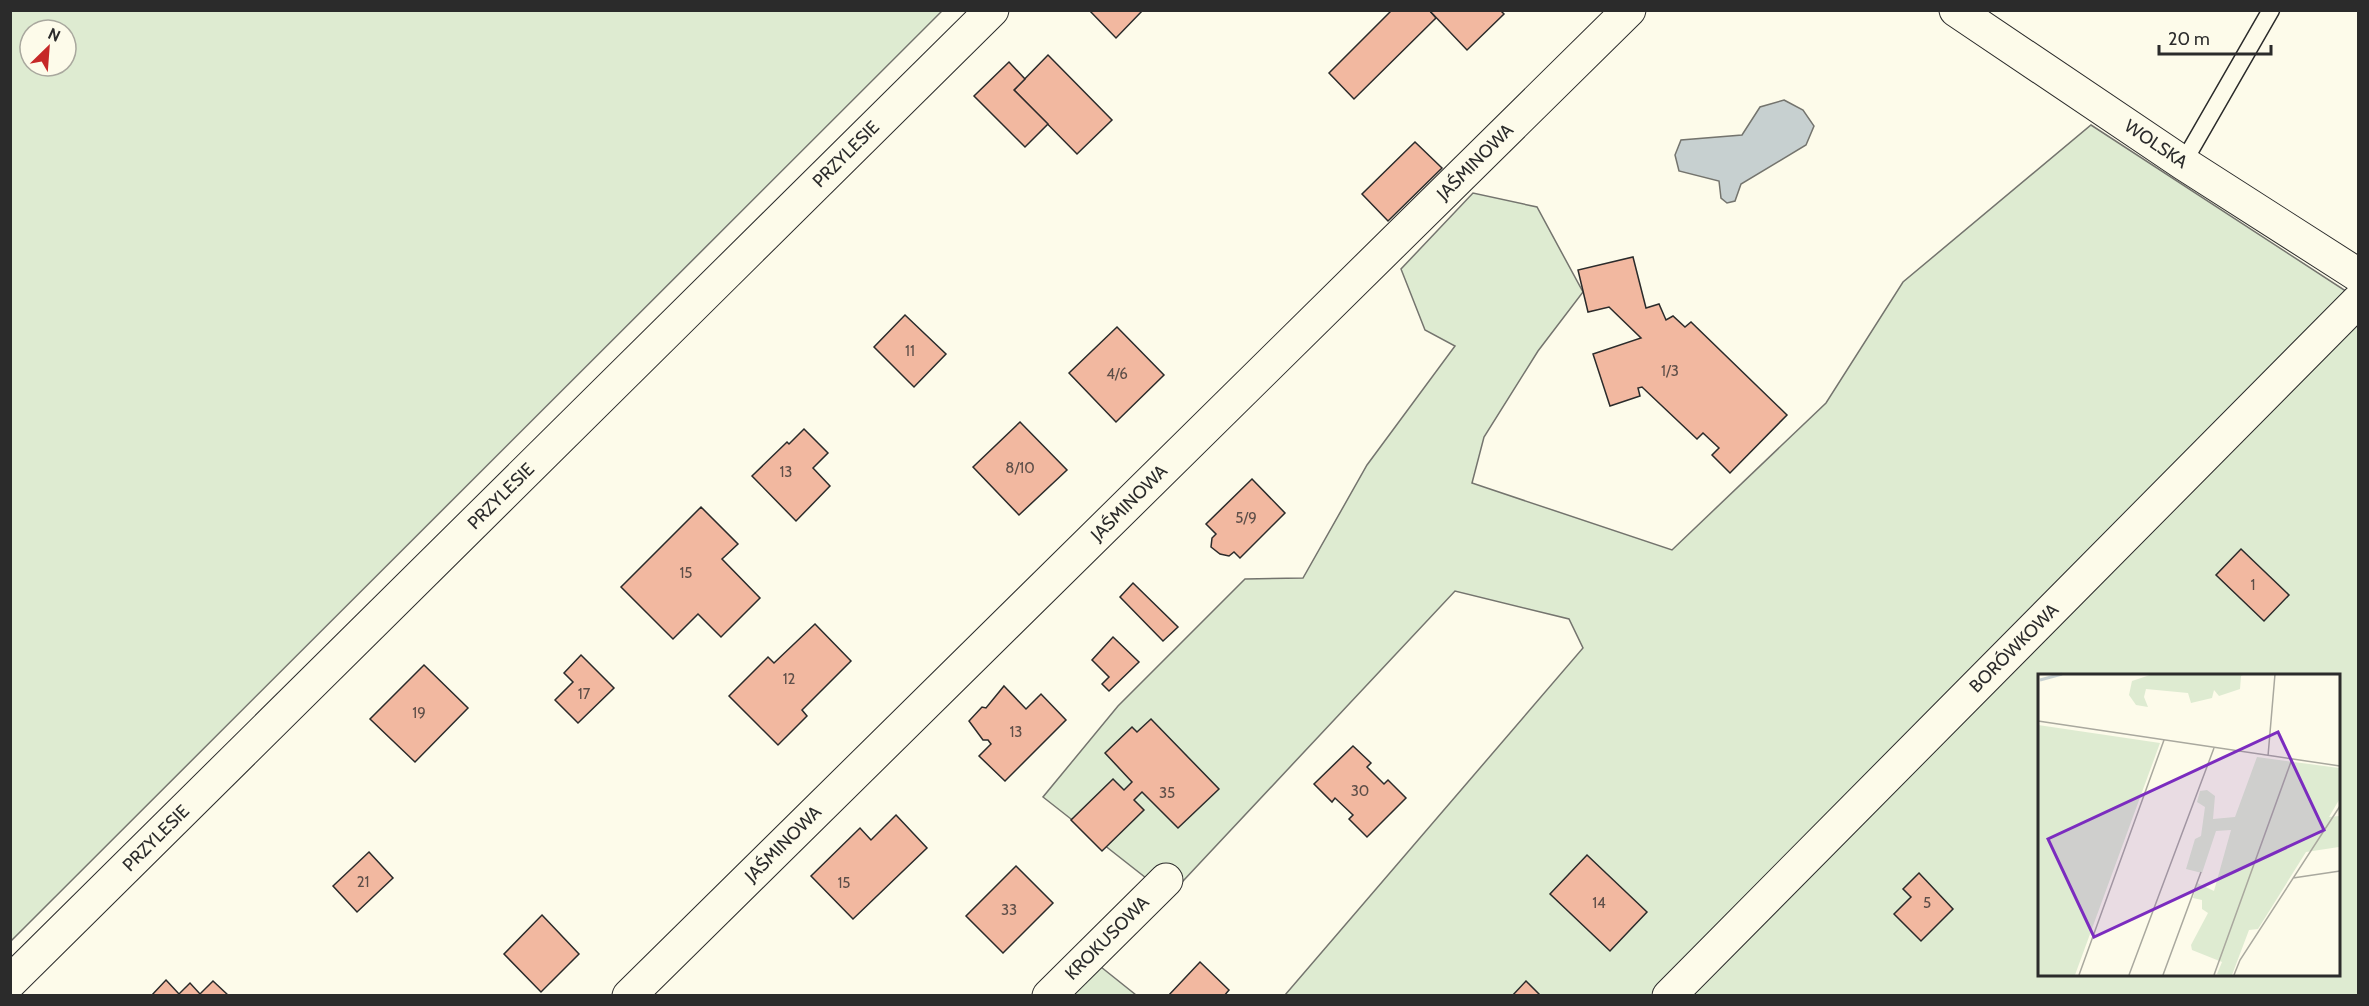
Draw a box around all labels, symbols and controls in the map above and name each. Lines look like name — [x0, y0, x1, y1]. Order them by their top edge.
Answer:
north arrow — [18, 18, 78, 78]
scale bar — [2159, 18, 2272, 56]
text: N — [45, 24, 63, 46]
text: 20 m — [2168, 28, 2210, 50]
street label: WOLSKA — [2120, 115, 2192, 173]
street label: PRZYLESIE — [808, 116, 884, 192]
street label: JAŚMINOWA — [1431, 119, 1518, 206]
house number: 11 — [905, 342, 915, 360]
house number: 1/3 — [1661, 362, 1679, 380]
house number: 4/6 — [1106, 365, 1128, 383]
street label: PRZYLESIE — [463, 458, 539, 534]
house number: 8/10 — [1005, 459, 1035, 477]
street label: JAŚMINOWA — [1085, 460, 1172, 547]
house number: 13 — [779, 463, 793, 481]
house number: 5/9 — [1235, 509, 1257, 527]
house number: 15 — [679, 564, 693, 582]
house number: 1 — [2251, 576, 2255, 594]
street label: BORÓWKOWA — [1965, 599, 2063, 697]
house number: 12 — [783, 670, 796, 688]
inset map — [2038, 674, 2339, 976]
house number: 17 — [578, 685, 591, 703]
house number: 19 — [412, 704, 426, 722]
house number: 13 — [1009, 723, 1023, 741]
house number: 30 — [1351, 782, 1369, 800]
house number: 35 — [1159, 784, 1175, 802]
street label: PRZYLESIE — [118, 800, 194, 876]
street label: JAŚMINOWA — [739, 801, 826, 888]
house number: 21 — [357, 873, 369, 891]
house number: 15 — [837, 874, 851, 892]
street label: KROKUSOWA — [1060, 891, 1154, 985]
house number: 14 — [1592, 894, 1606, 912]
house number: 5 — [1923, 894, 1931, 912]
house number: 33 — [1001, 901, 1017, 919]

